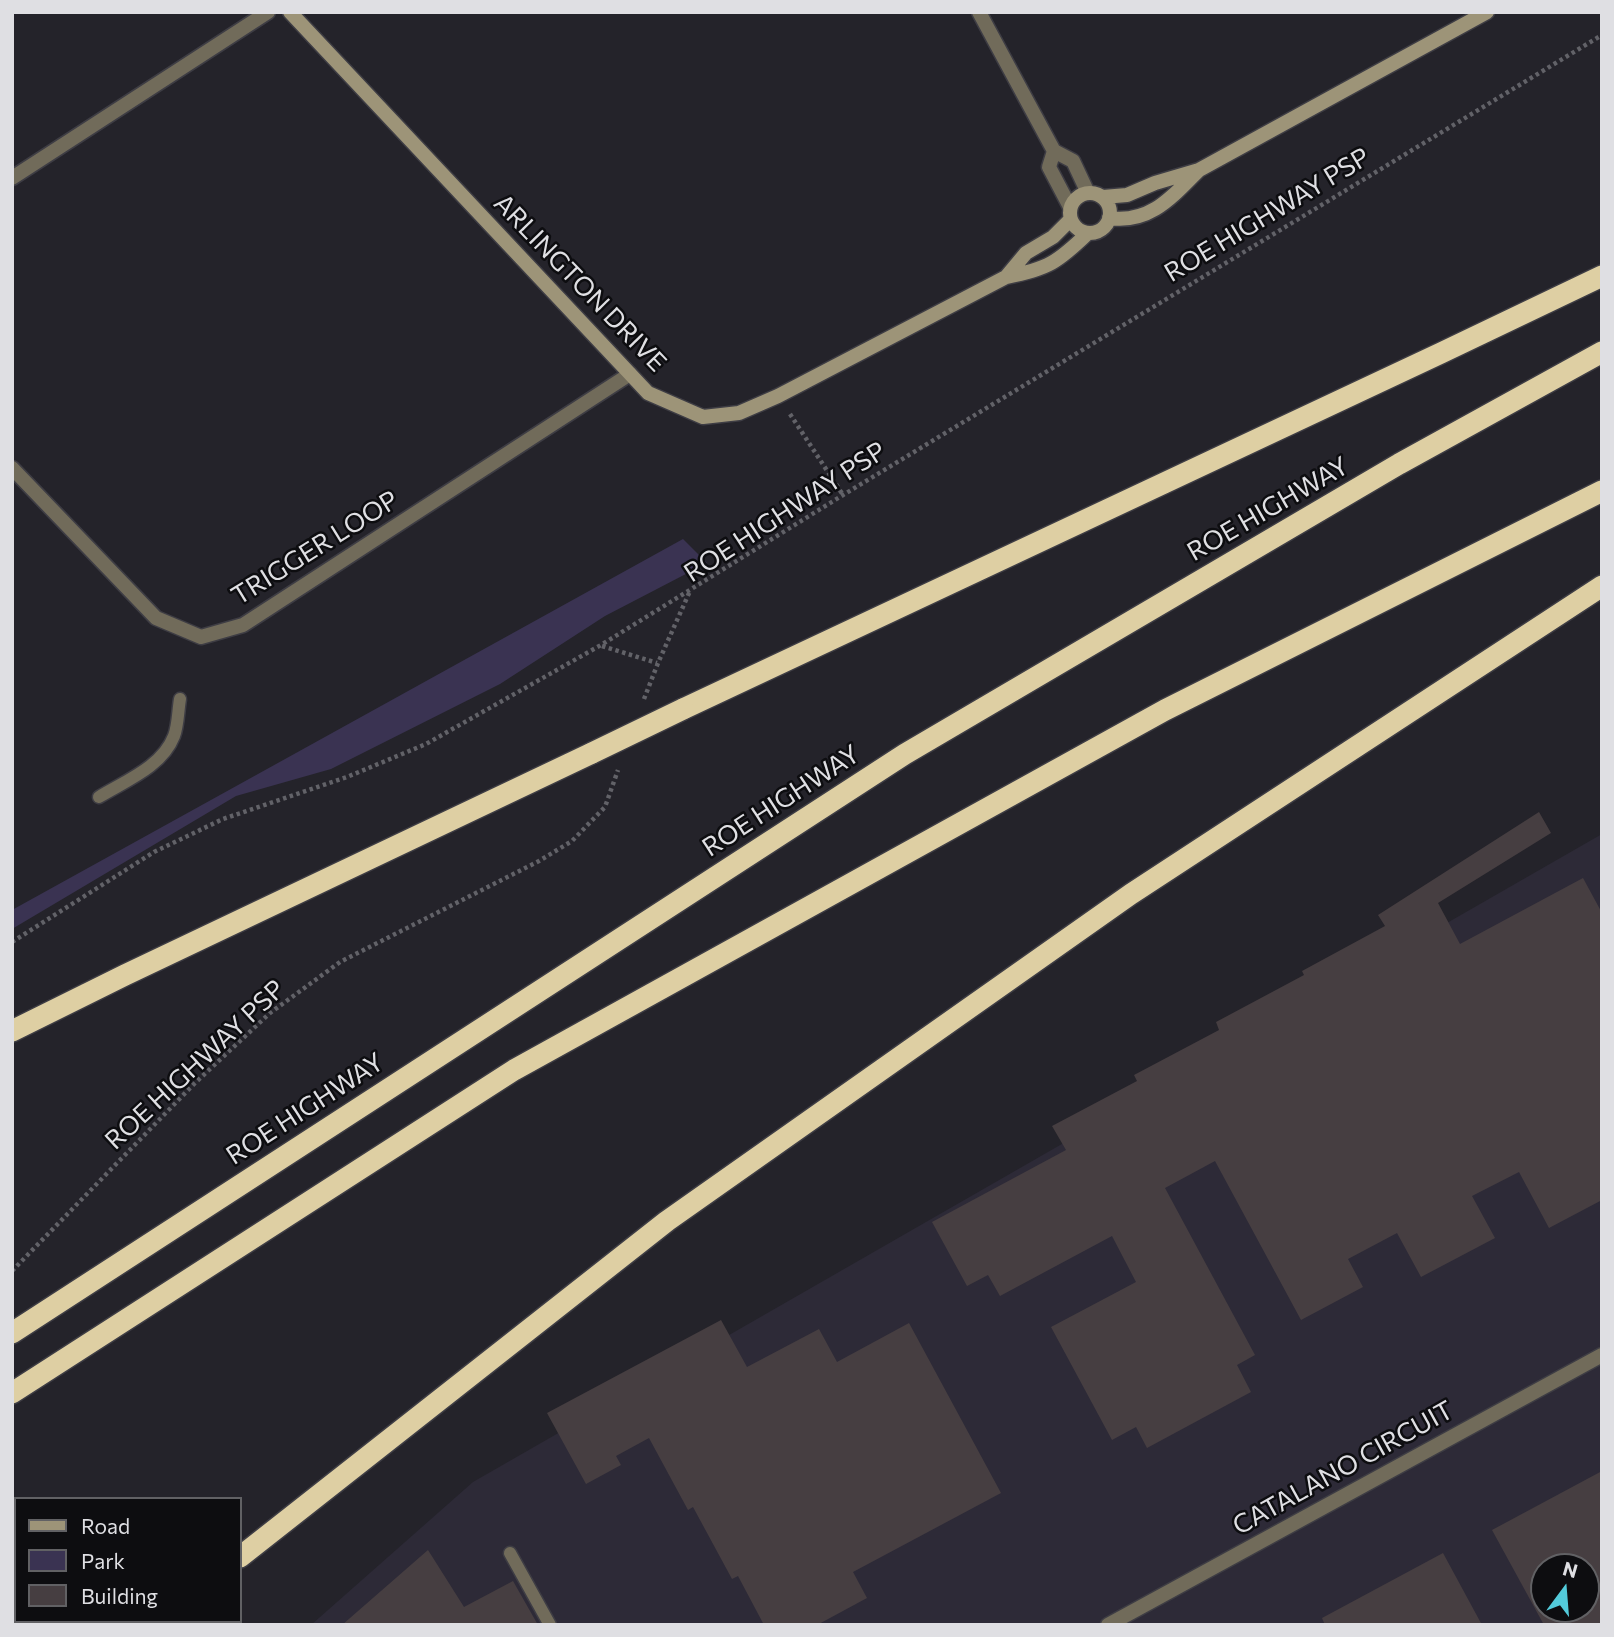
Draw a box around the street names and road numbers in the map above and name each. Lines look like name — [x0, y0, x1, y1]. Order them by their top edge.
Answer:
street label: ROE HIGHWAY PSP — [1159, 141, 1375, 289]
street label: ARLINGTON DRIVE — [487, 188, 673, 378]
street label: ROE HIGHWAY PSP — [678, 435, 892, 589]
street label: ROE HIGHWAY — [1182, 450, 1354, 568]
street label: TRIGGER LOOP — [226, 484, 404, 612]
street label: ROE HIGHWAY — [697, 739, 865, 863]
street label: ROE HIGHWAY PSP — [99, 974, 291, 1156]
street label: ROE HIGHWAY — [221, 1047, 389, 1171]
street label: CATALANO CIRCUIT — [1227, 1394, 1459, 1542]

